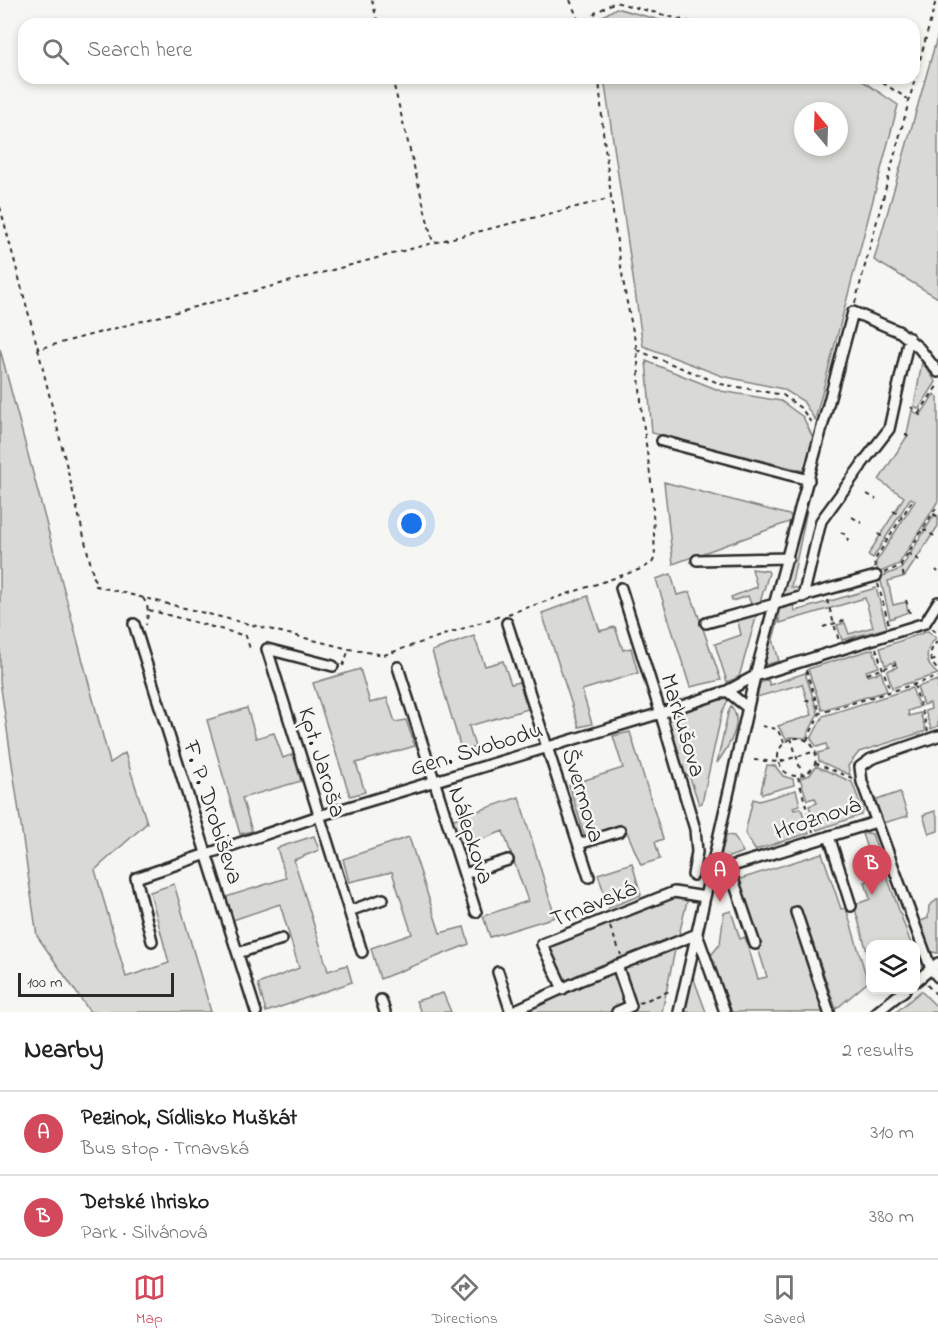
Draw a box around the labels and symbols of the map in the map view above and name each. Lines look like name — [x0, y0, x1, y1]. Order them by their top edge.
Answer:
north arrow — [794, 102, 848, 156]
your location — [397, 509, 426, 538]
street label: Markušova — [649, 670, 714, 782]
street label: Kpt. Jaroša — [287, 703, 354, 822]
street label: Gen. Svobodu — [406, 714, 547, 787]
street label: F. P. Drobiševa — [172, 736, 251, 889]
street label: Švermova — [551, 744, 613, 847]
street label: Nálepkova — [437, 782, 502, 889]
street label: Hroznová — [770, 788, 866, 851]
pin: B — [852, 846, 892, 895]
pin: A — [700, 852, 740, 902]
street label: Trnavská — [546, 872, 642, 938]
scale bar — [18, 970, 174, 998]

